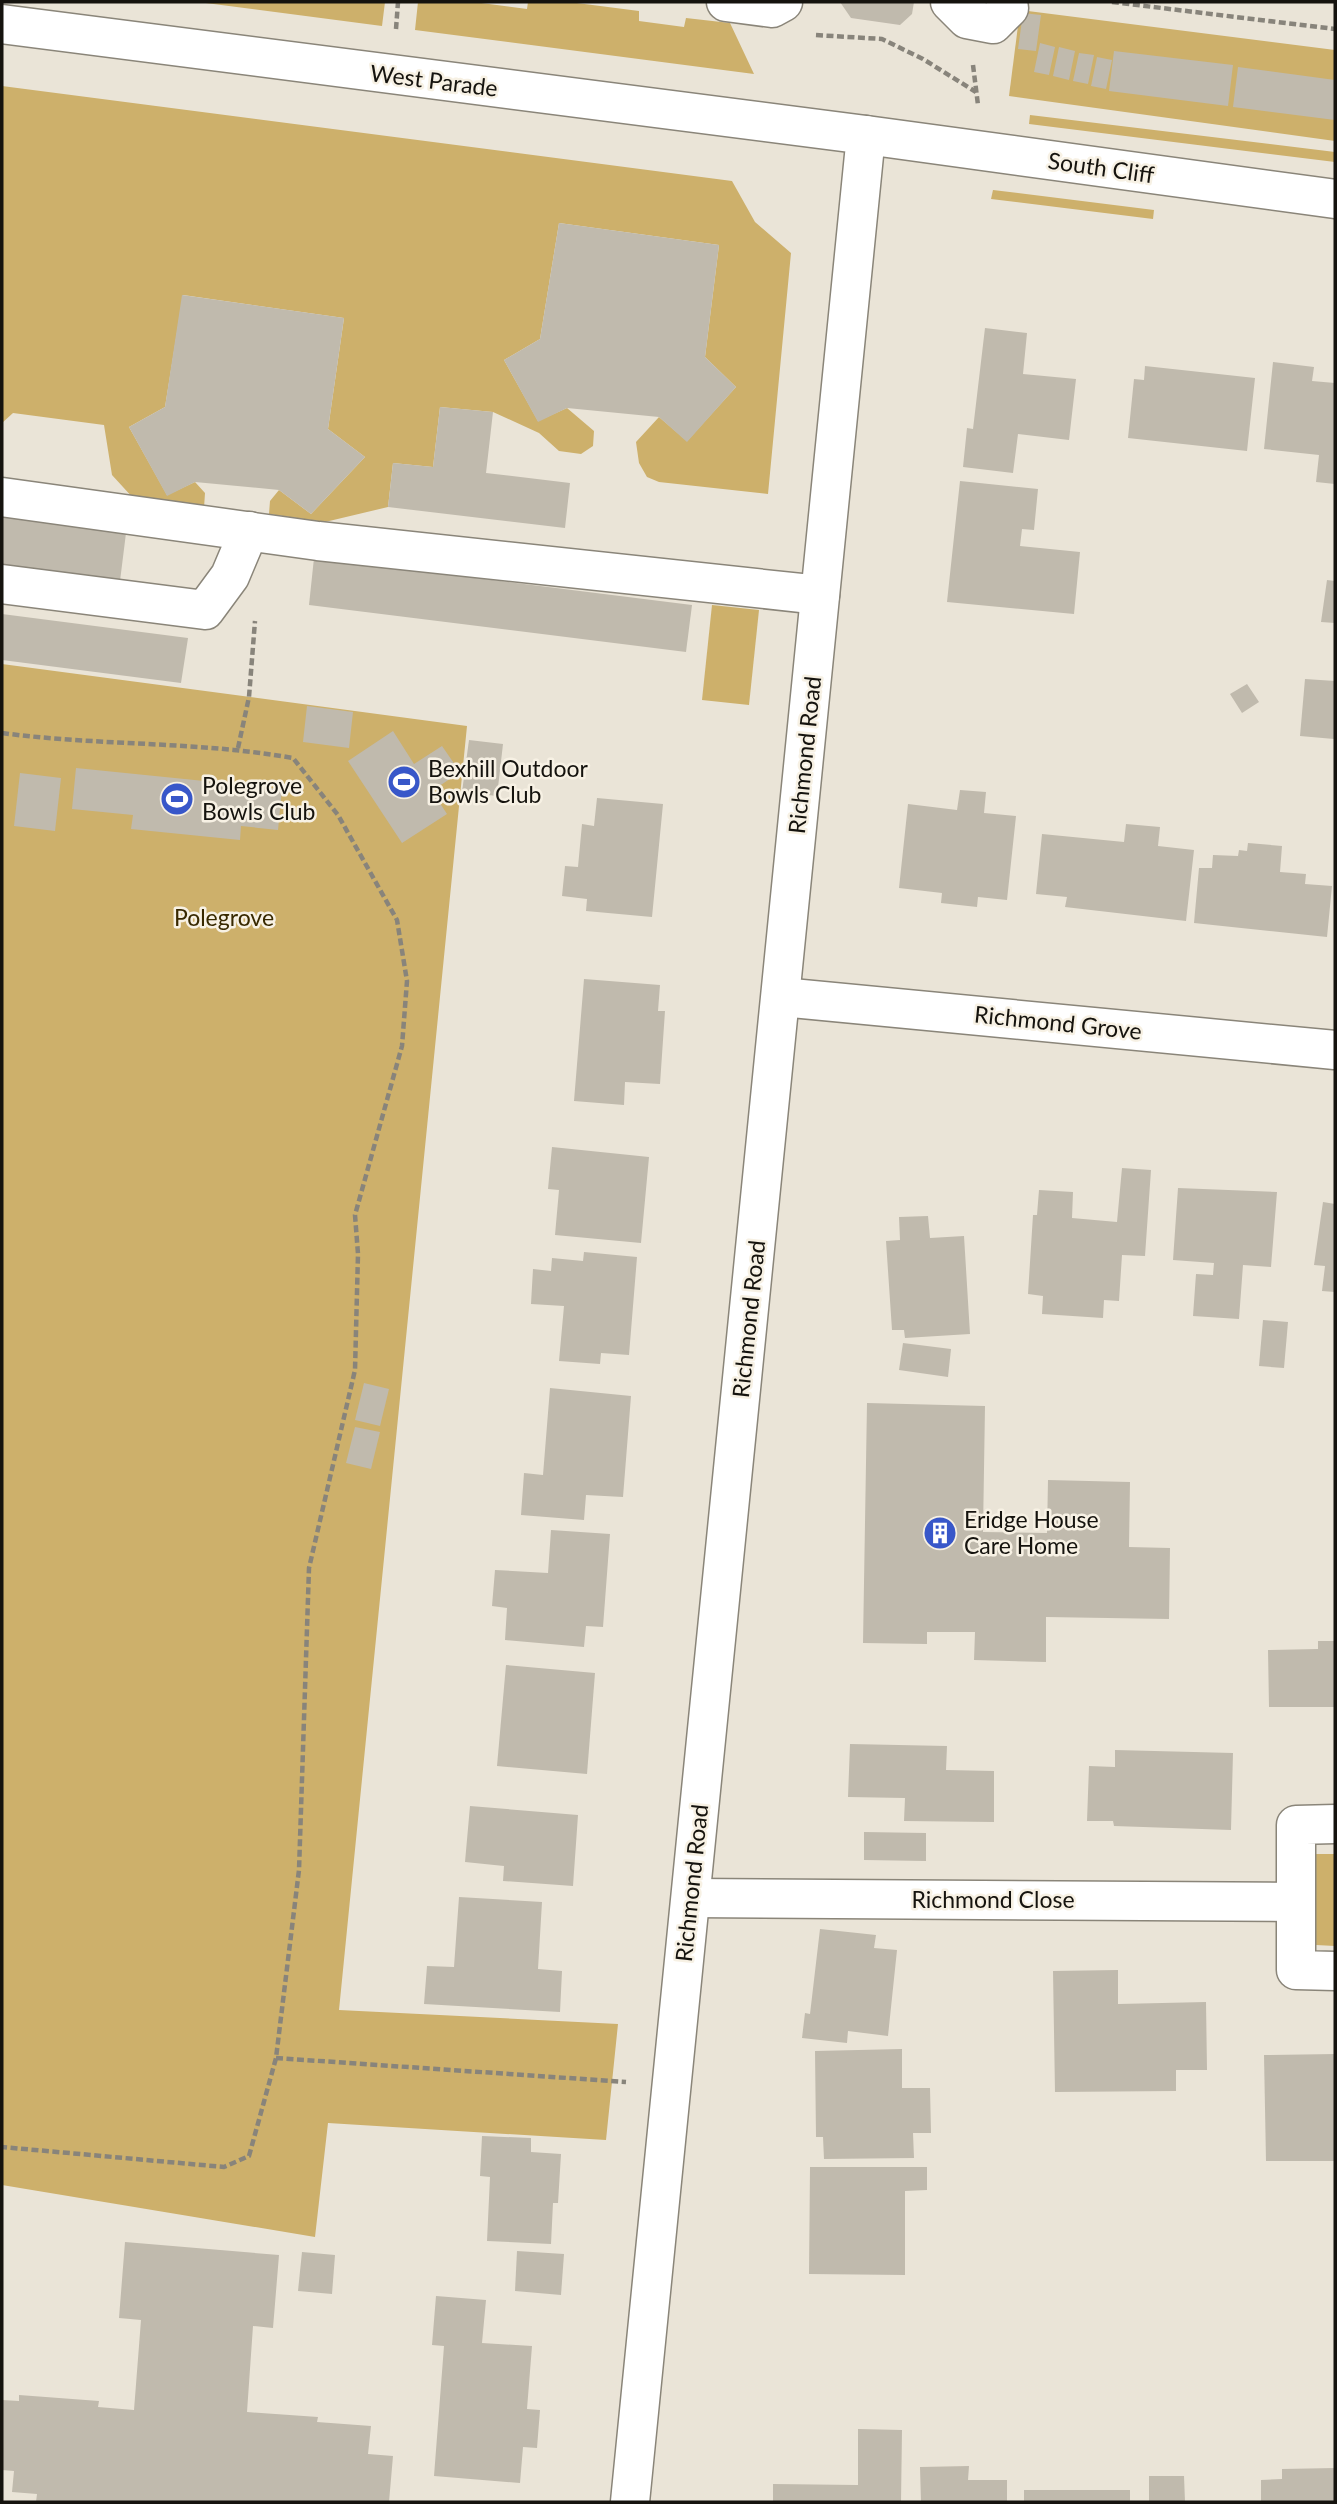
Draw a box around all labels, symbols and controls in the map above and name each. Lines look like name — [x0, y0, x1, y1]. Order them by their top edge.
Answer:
street label: West Parade — [369, 58, 499, 102]
street label: South Cliff — [1046, 146, 1157, 188]
street label: Richmond Road — [782, 675, 826, 835]
place label: Bexhill Outdoor Bowls Club — [428, 754, 589, 808]
sports icon: Bexhill Outdoor Bowls Club — [385, 763, 423, 801]
place label: Polegrove Bowls Club — [202, 771, 315, 825]
sports icon: Polegrove Bowls Club — [158, 780, 196, 818]
park label: Polegrove — [174, 903, 274, 931]
street label: Richmond Grove — [973, 999, 1143, 1045]
street label: Richmond Road — [726, 1239, 770, 1399]
place label: Eridge House Care Home — [964, 1505, 1099, 1559]
building icon: Eridge House Care Home — [921, 1514, 959, 1552]
street label: Richmond Road — [669, 1803, 713, 1963]
street label: Richmond Close — [911, 1885, 1075, 1913]

